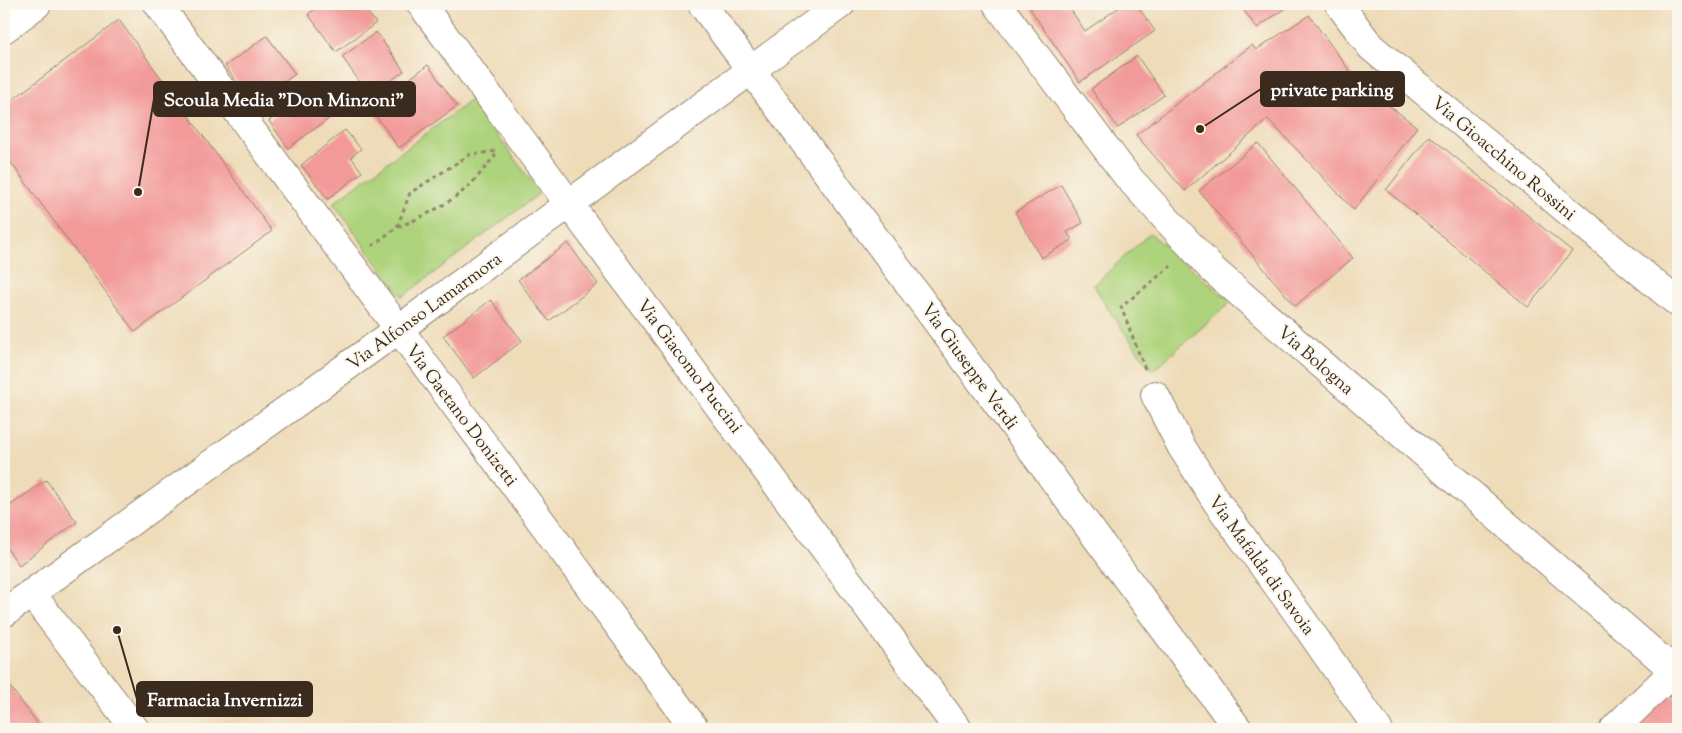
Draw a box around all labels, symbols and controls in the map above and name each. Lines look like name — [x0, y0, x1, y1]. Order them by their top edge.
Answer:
callout: private parking — [1261, 72, 1404, 106]
text: private parking — [1270, 78, 1394, 105]
callout: Scoula Media "Don Minzoni" — [154, 82, 415, 116]
text: Scoula Media "Don Minzoni" — [164, 88, 404, 115]
street label: Via Gioacchino Rossini — [1425, 91, 1581, 228]
street label: Via Alfonso Lamarmora — [342, 247, 508, 378]
street label: Via Giacomo Puccini — [629, 295, 748, 440]
street label: Via Giuseppe Verdi — [913, 298, 1023, 436]
street label: Via Bologna — [1271, 321, 1359, 402]
street label: Via Gaetano Donizetti — [398, 339, 523, 493]
street label: Via Mafalda di Savoia — [1201, 491, 1320, 641]
callout: Farmacia Invernizzi — [137, 682, 312, 716]
text: Farmacia Invernizzi — [147, 688, 303, 715]

